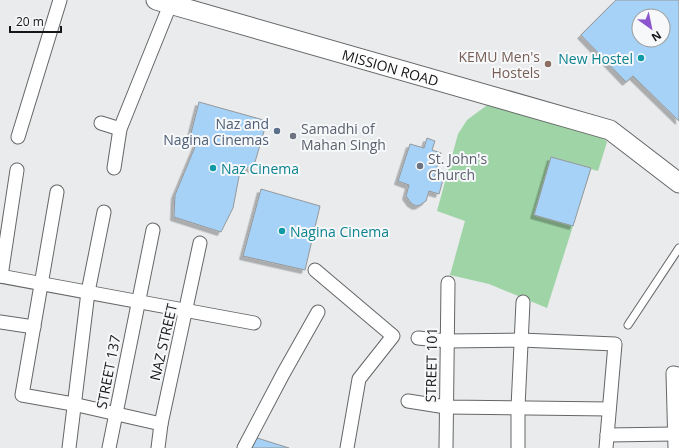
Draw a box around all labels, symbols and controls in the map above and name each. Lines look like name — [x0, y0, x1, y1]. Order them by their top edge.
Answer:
scale bar — [10, 8, 61, 34]
north arrow — [631, 8, 671, 48]
text: 20 m — [16, 13, 44, 30]
text: N — [649, 28, 665, 46]
street label: MISSION ROAD — [340, 44, 441, 90]
place label: KEMU Men's Hostels — [458, 47, 540, 82]
place label: New Hostel — [558, 49, 633, 68]
marker: New Hostel — [636, 53, 646, 63]
marker: KEMU Men's Hostels — [543, 59, 553, 69]
place label: Naz and Nagina Cinemas — [163, 114, 269, 149]
place label: Samadhi of Mahan Singh — [301, 119, 386, 154]
marker: Naz and Nagina Cinemas — [272, 126, 282, 136]
marker: Samadhi of Mahan Singh — [288, 131, 298, 141]
place label: St. John's Church — [428, 149, 487, 184]
place label: Naz Cinema — [221, 159, 299, 178]
marker: St. John's Church — [415, 161, 425, 171]
marker: Naz Cinema — [208, 163, 218, 173]
place label: Nagina Cinema — [290, 222, 389, 241]
marker: Nagina Cinema — [277, 226, 287, 236]
street label: NAZ STREET — [145, 301, 181, 382]
street label: STREET 101 — [421, 327, 441, 403]
street label: STREET 137 — [92, 333, 124, 411]

